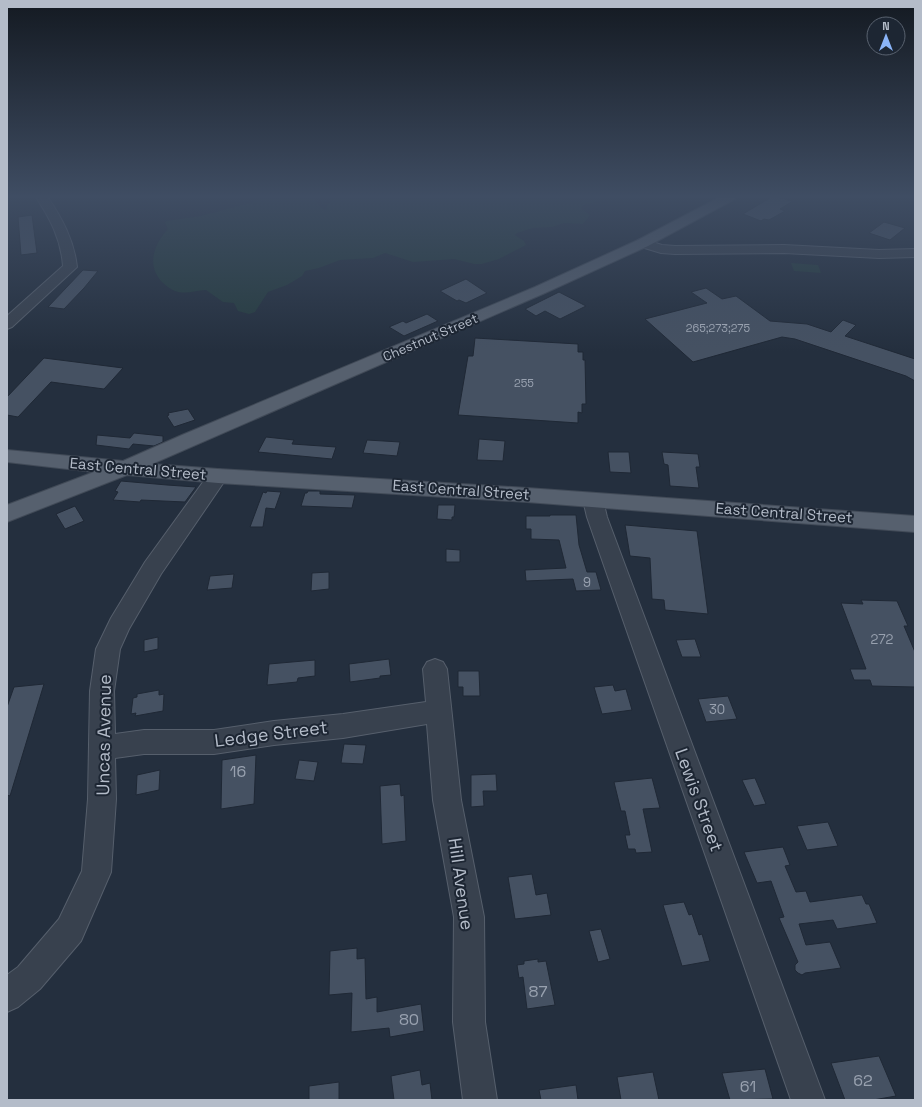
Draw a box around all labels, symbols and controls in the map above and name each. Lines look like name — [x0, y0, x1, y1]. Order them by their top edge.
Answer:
north arrow — [866, 16, 906, 56]
text: N — [882, 19, 890, 33]
street label: Chestnut Street — [380, 310, 480, 365]
house number: 265;273;275 — [686, 321, 751, 335]
house number: 255 — [514, 376, 534, 390]
street label: East Central Street — [69, 453, 207, 484]
street label: East Central Street — [392, 475, 530, 504]
street label: East Central Street — [715, 498, 853, 527]
house number: 9 — [583, 574, 591, 591]
house number: 272 — [871, 631, 894, 648]
street label: Uncas Avenue — [91, 674, 116, 796]
house number: 30 — [709, 701, 725, 718]
street label: Ledge Street — [213, 715, 329, 752]
street label: Lewis Street — [670, 745, 729, 855]
house number: 16 — [230, 761, 246, 782]
street label: Hill Avenue — [444, 836, 479, 932]
house number: 87 — [529, 981, 547, 1002]
house number: 80 — [399, 1009, 419, 1030]
house number: 62 — [853, 1070, 873, 1091]
house number: 61 — [740, 1076, 756, 1097]

